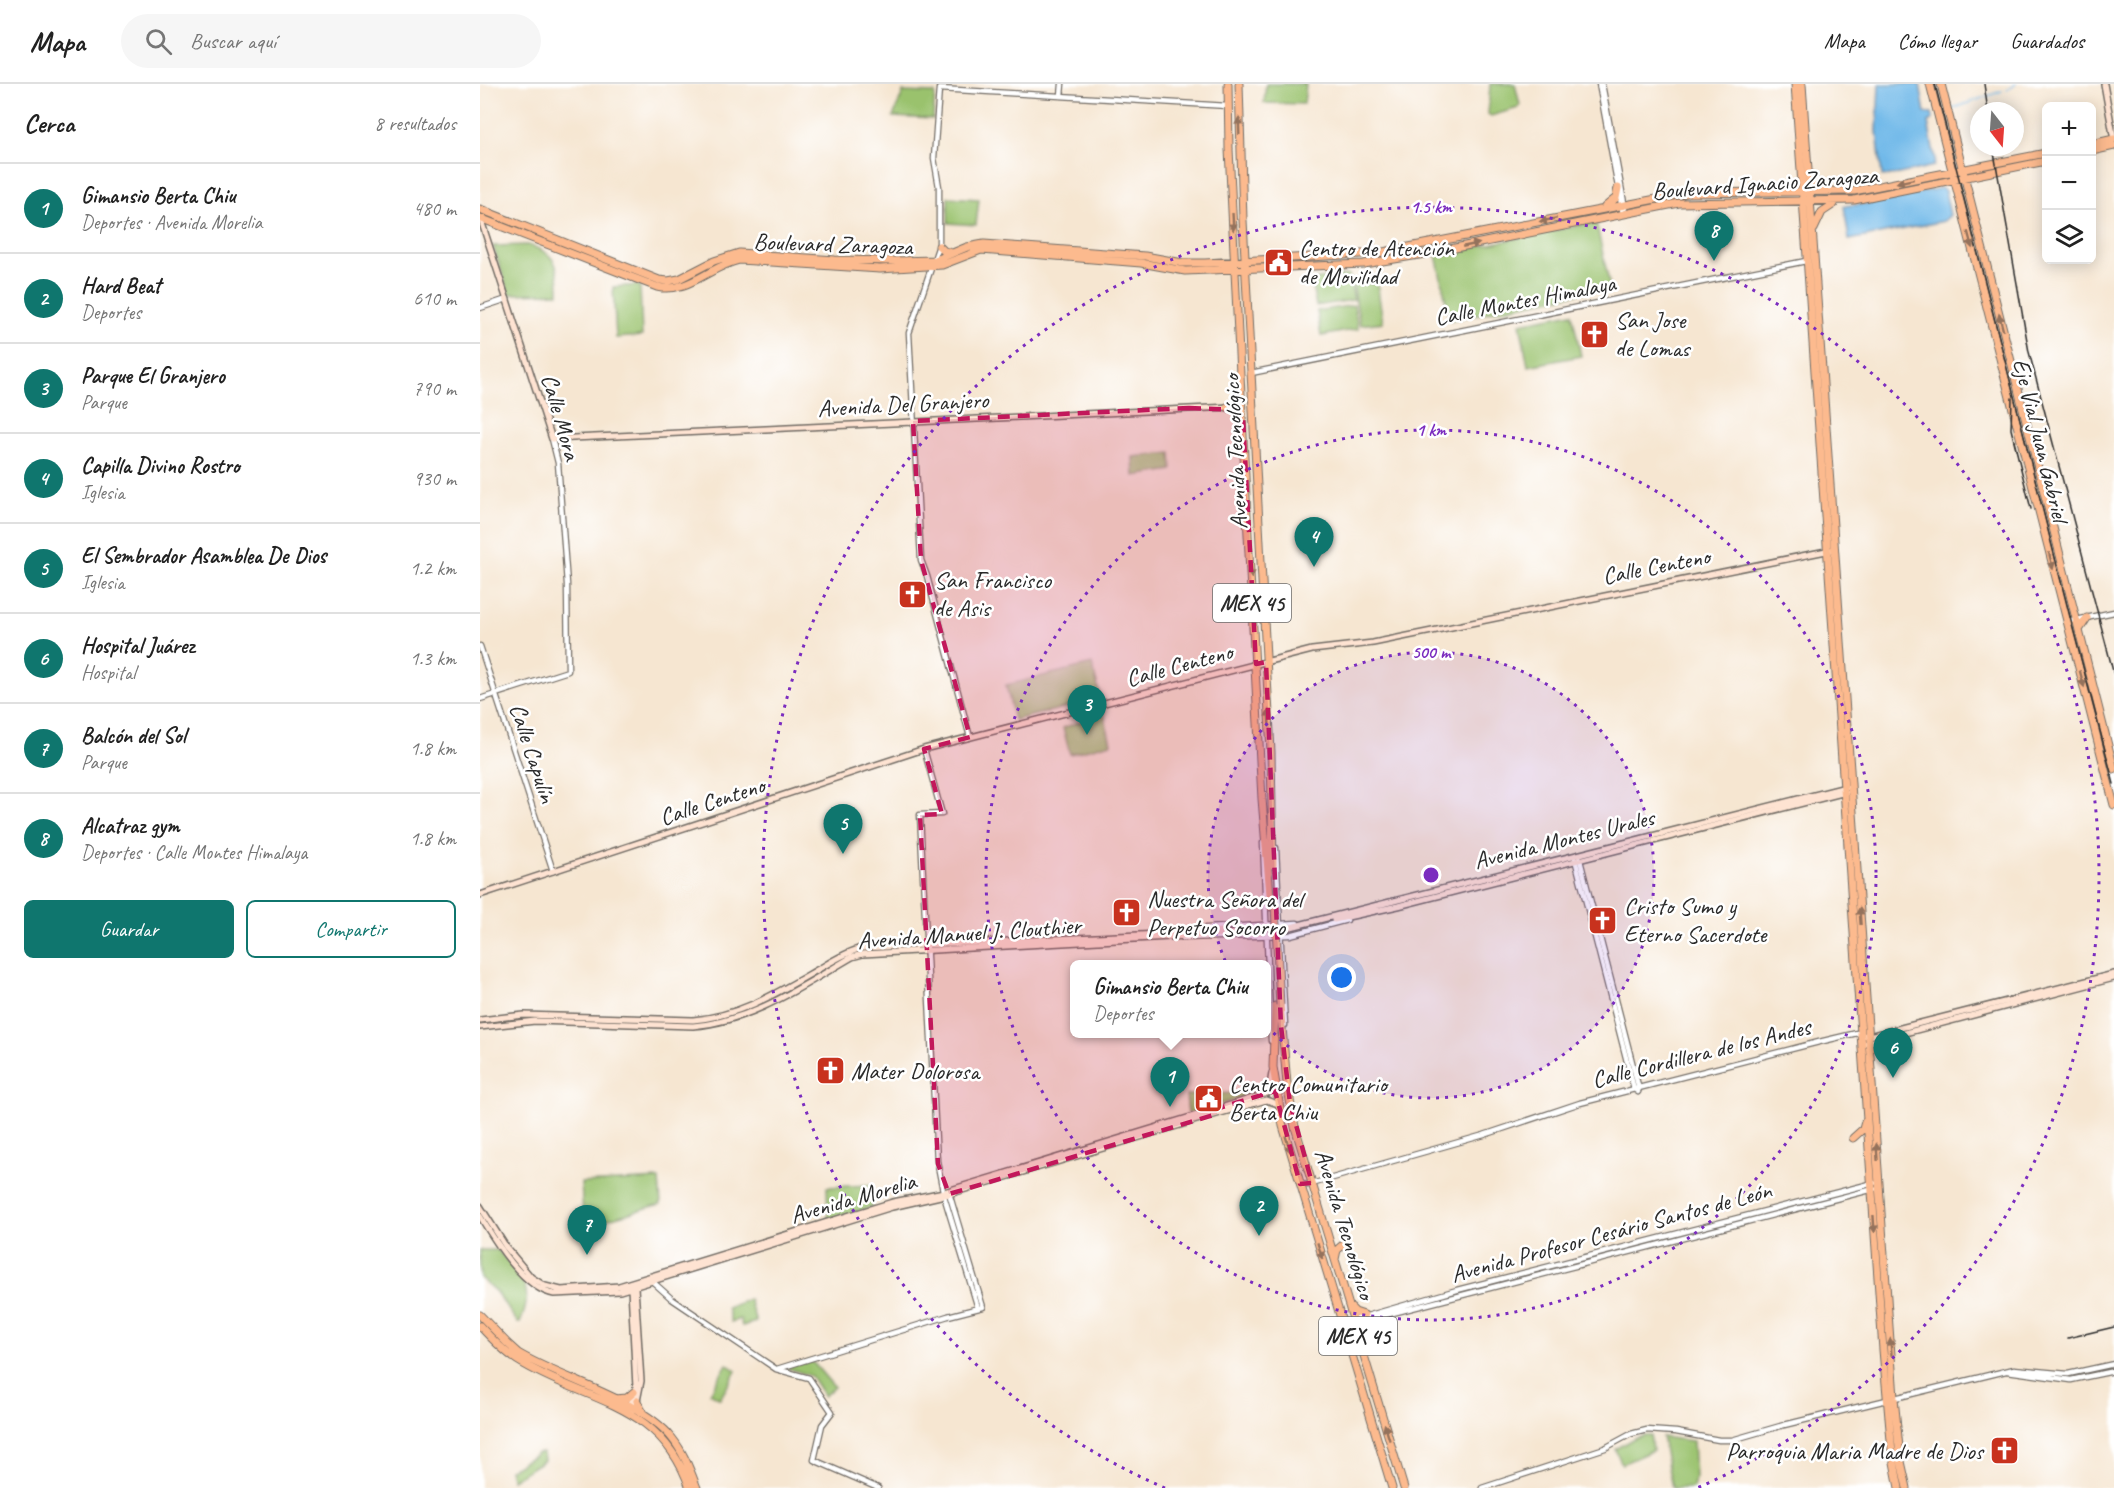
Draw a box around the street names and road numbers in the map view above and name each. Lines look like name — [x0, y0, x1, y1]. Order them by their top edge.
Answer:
street label: Boulevard Ignacio Zaragoza — [1651, 160, 1881, 206]
street label: Boulevard Zaragoza — [753, 226, 914, 262]
street label: Calle Montes Himalaya — [1432, 268, 1619, 332]
street label: Eje Vial Juan Gabriel — [2006, 355, 2077, 528]
street label: Calle Mora — [534, 370, 588, 465]
street label: Avenida Tecnológico — [1216, 371, 1254, 530]
street label: Avenida Del Granjero — [817, 384, 991, 423]
street label: Calle Centeno — [1600, 540, 1715, 591]
road number: MEX 45 — [1213, 584, 1291, 622]
street label: Calle Centeno — [1123, 636, 1238, 694]
street label: Calle Capulín — [503, 700, 563, 808]
street label: Calle Centeno — [656, 769, 771, 832]
street label: Avenida Montes Urales — [1471, 802, 1659, 876]
street label: Avenida Manuel J. Clouthier — [856, 910, 1084, 956]
street label: Calle Cordillera de los Andes — [1589, 1011, 1816, 1095]
street label: Avenida Tecnológico — [1308, 1145, 1383, 1305]
street label: Avenida Morelia — [787, 1165, 921, 1230]
street label: Avenida Profesor Cesário Santos de León — [1447, 1174, 1776, 1289]
road number: MEX 45 — [1319, 1317, 1397, 1355]

